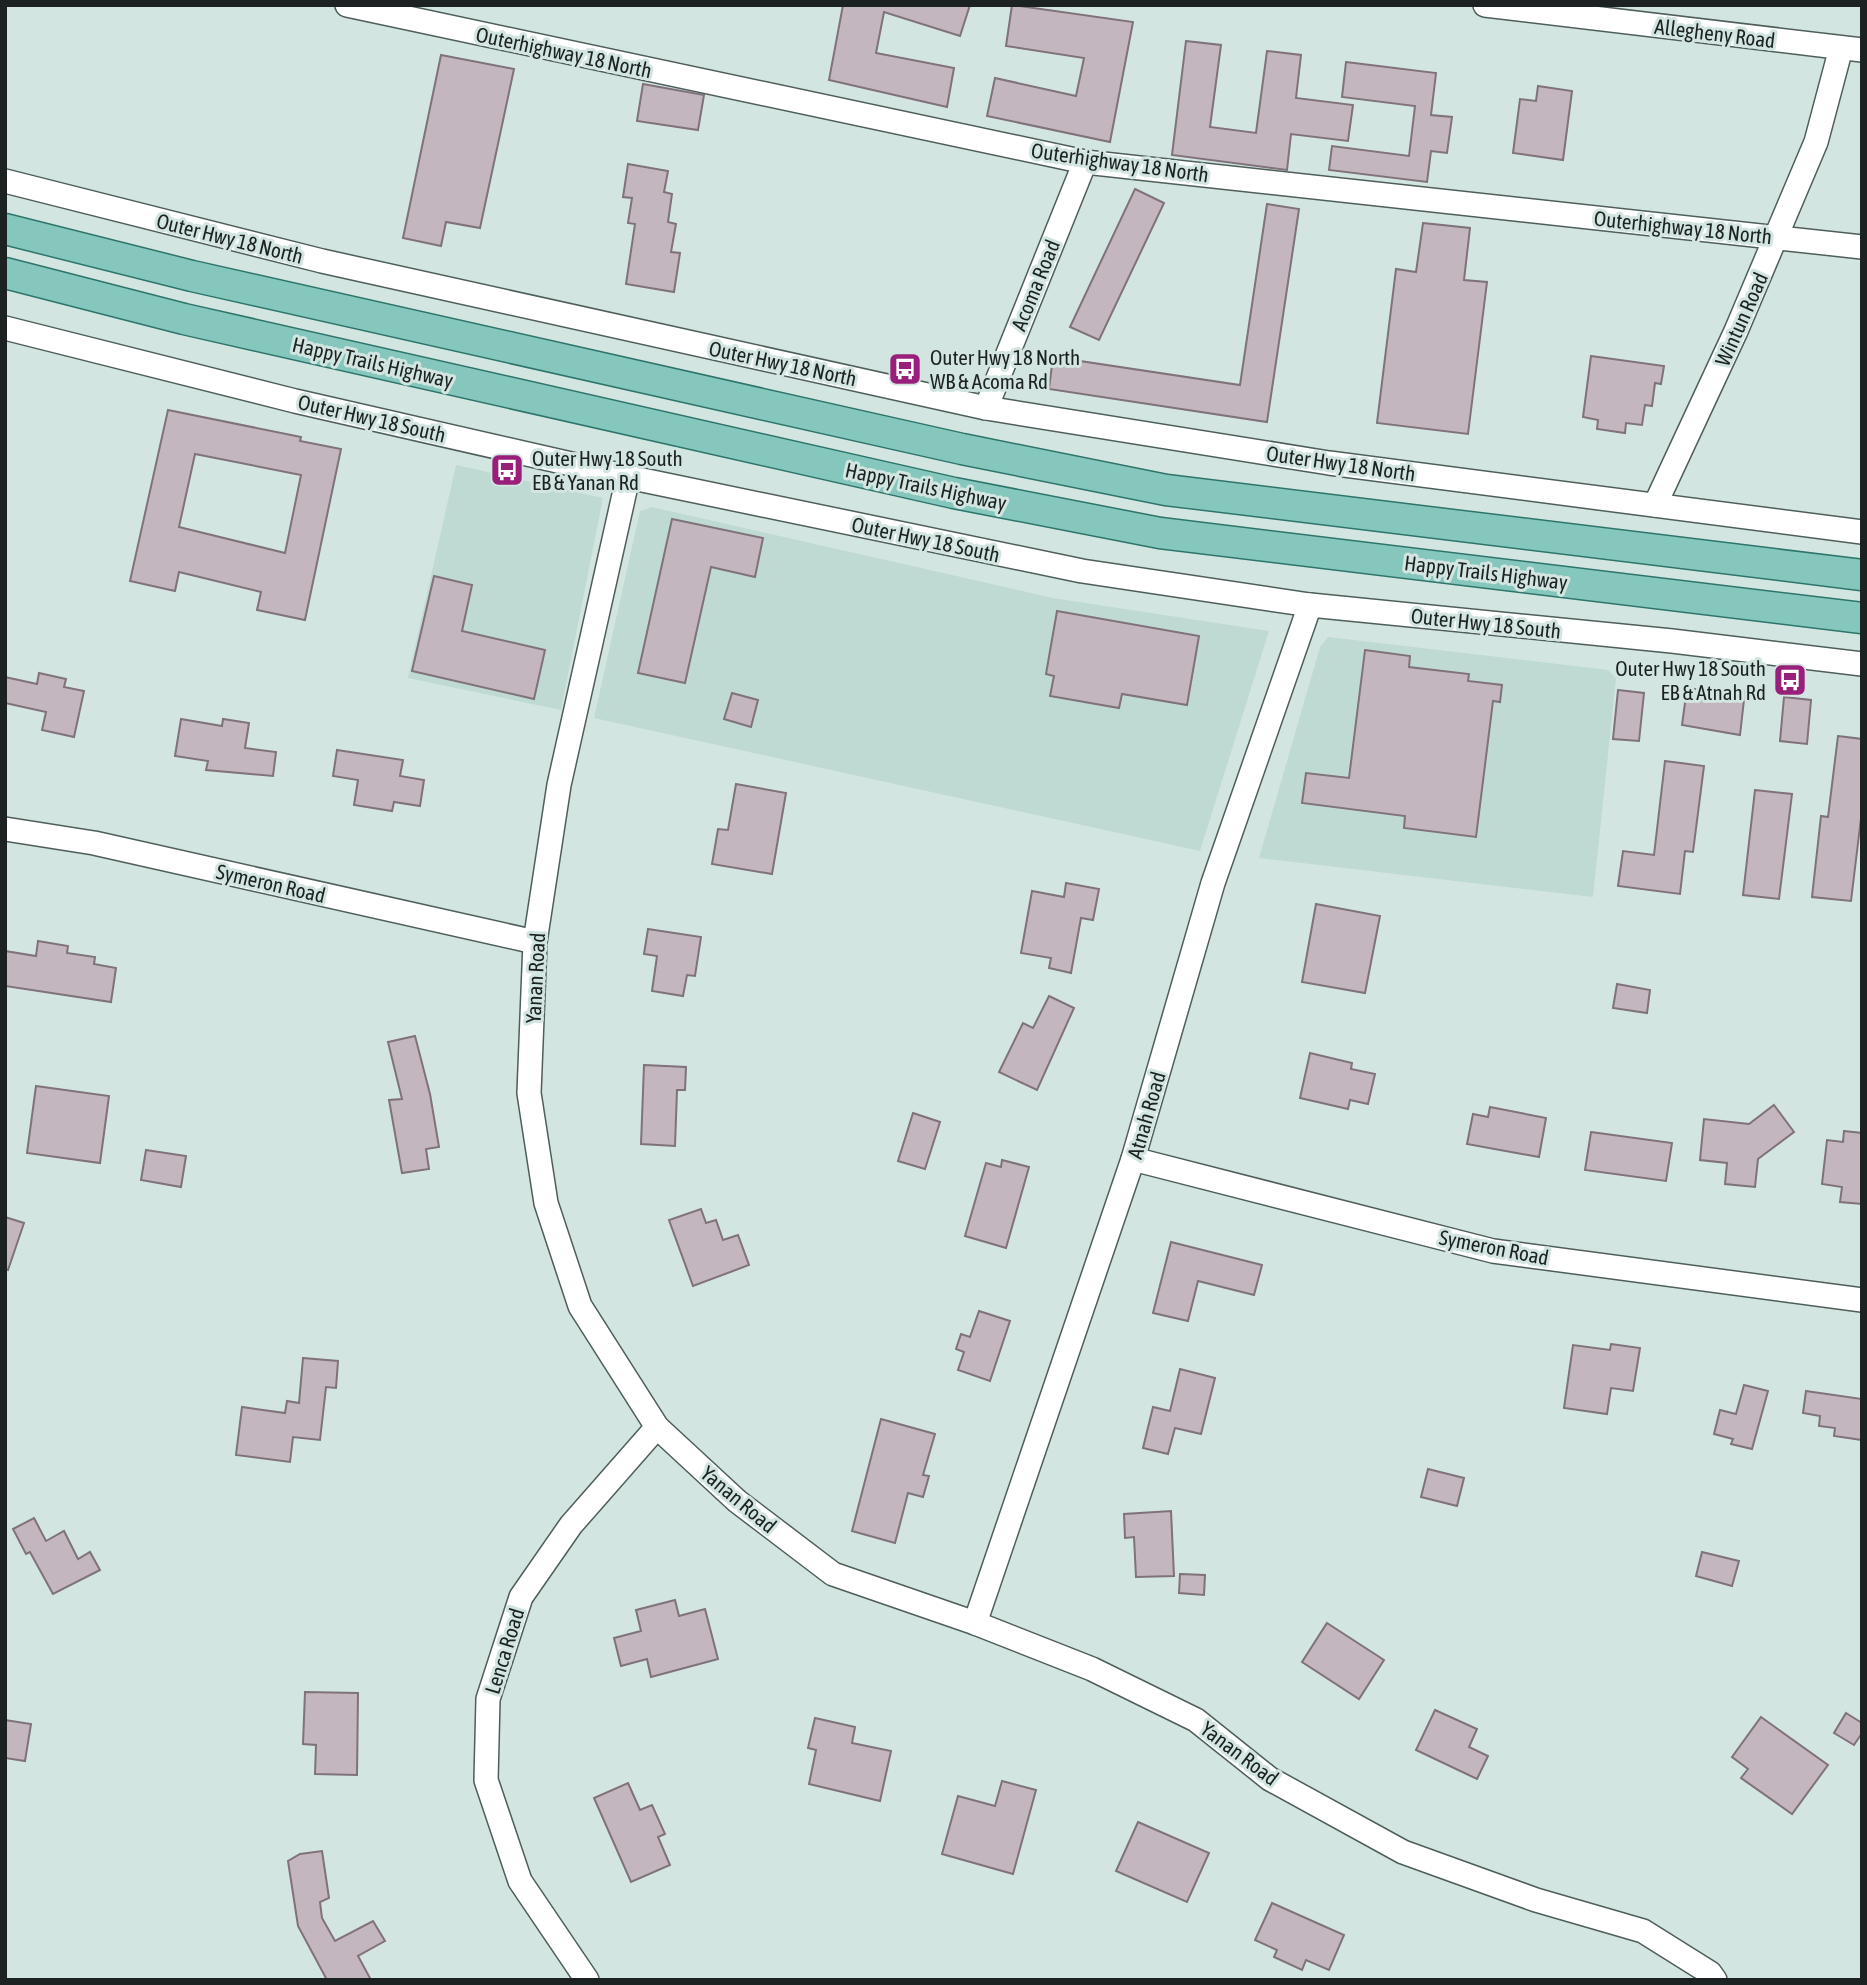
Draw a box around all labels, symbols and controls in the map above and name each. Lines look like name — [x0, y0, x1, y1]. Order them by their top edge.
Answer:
street label: Allegheny Road — [1653, 14, 1777, 52]
street label: Outerhighway 18 North — [474, 22, 654, 82]
street label: Outerhighway 18 North — [1030, 138, 1210, 186]
street label: Outerhighway 18 North — [1593, 206, 1773, 248]
street label: Outer Hwy 18 North — [154, 208, 306, 268]
street label: Acoma Road — [1006, 236, 1064, 334]
street label: Wintun Road — [1710, 269, 1772, 369]
street label: Happy Trails Highway — [290, 332, 456, 392]
street label: Outer Hwy 18 North — [707, 336, 859, 390]
place label: Outer Hwy 18 North WB & Acoma Rd — [930, 345, 1080, 393]
bus stop icon: Outer Hwy 18 North WB & Acoma Rd — [886, 350, 924, 388]
street label: Outer Hwy 18 South — [296, 389, 448, 447]
street label: Outer Hwy 18 North — [1265, 441, 1417, 485]
place label: Outer Hwy 18 South EB & Yanan Rd — [532, 446, 683, 494]
bus stop icon: Outer Hwy 18 South EB & Yanan Rd — [488, 451, 526, 489]
street label: Happy Trails Highway — [843, 457, 1009, 515]
street label: Outer Hwy 18 South — [850, 512, 1002, 566]
street label: Happy Trails Highway — [1403, 550, 1569, 594]
street label: Outer Hwy 18 South — [1410, 603, 1562, 643]
place label: Outer Hwy 18 South EB & Atnah Rd — [1615, 656, 1766, 704]
bus stop icon: Outer Hwy 18 South EB & Atnah Rd — [1771, 661, 1809, 699]
street label: Symeron Road — [214, 859, 328, 907]
street label: Yanan Road — [521, 932, 549, 1024]
street label: Atnah Road — [1122, 1069, 1170, 1161]
street label: Symeron Road — [1437, 1225, 1551, 1269]
street label: Yanan Road — [696, 1461, 782, 1537]
street label: Lenca Road — [480, 1605, 528, 1697]
street label: Yanan Road — [1196, 1716, 1284, 1790]

